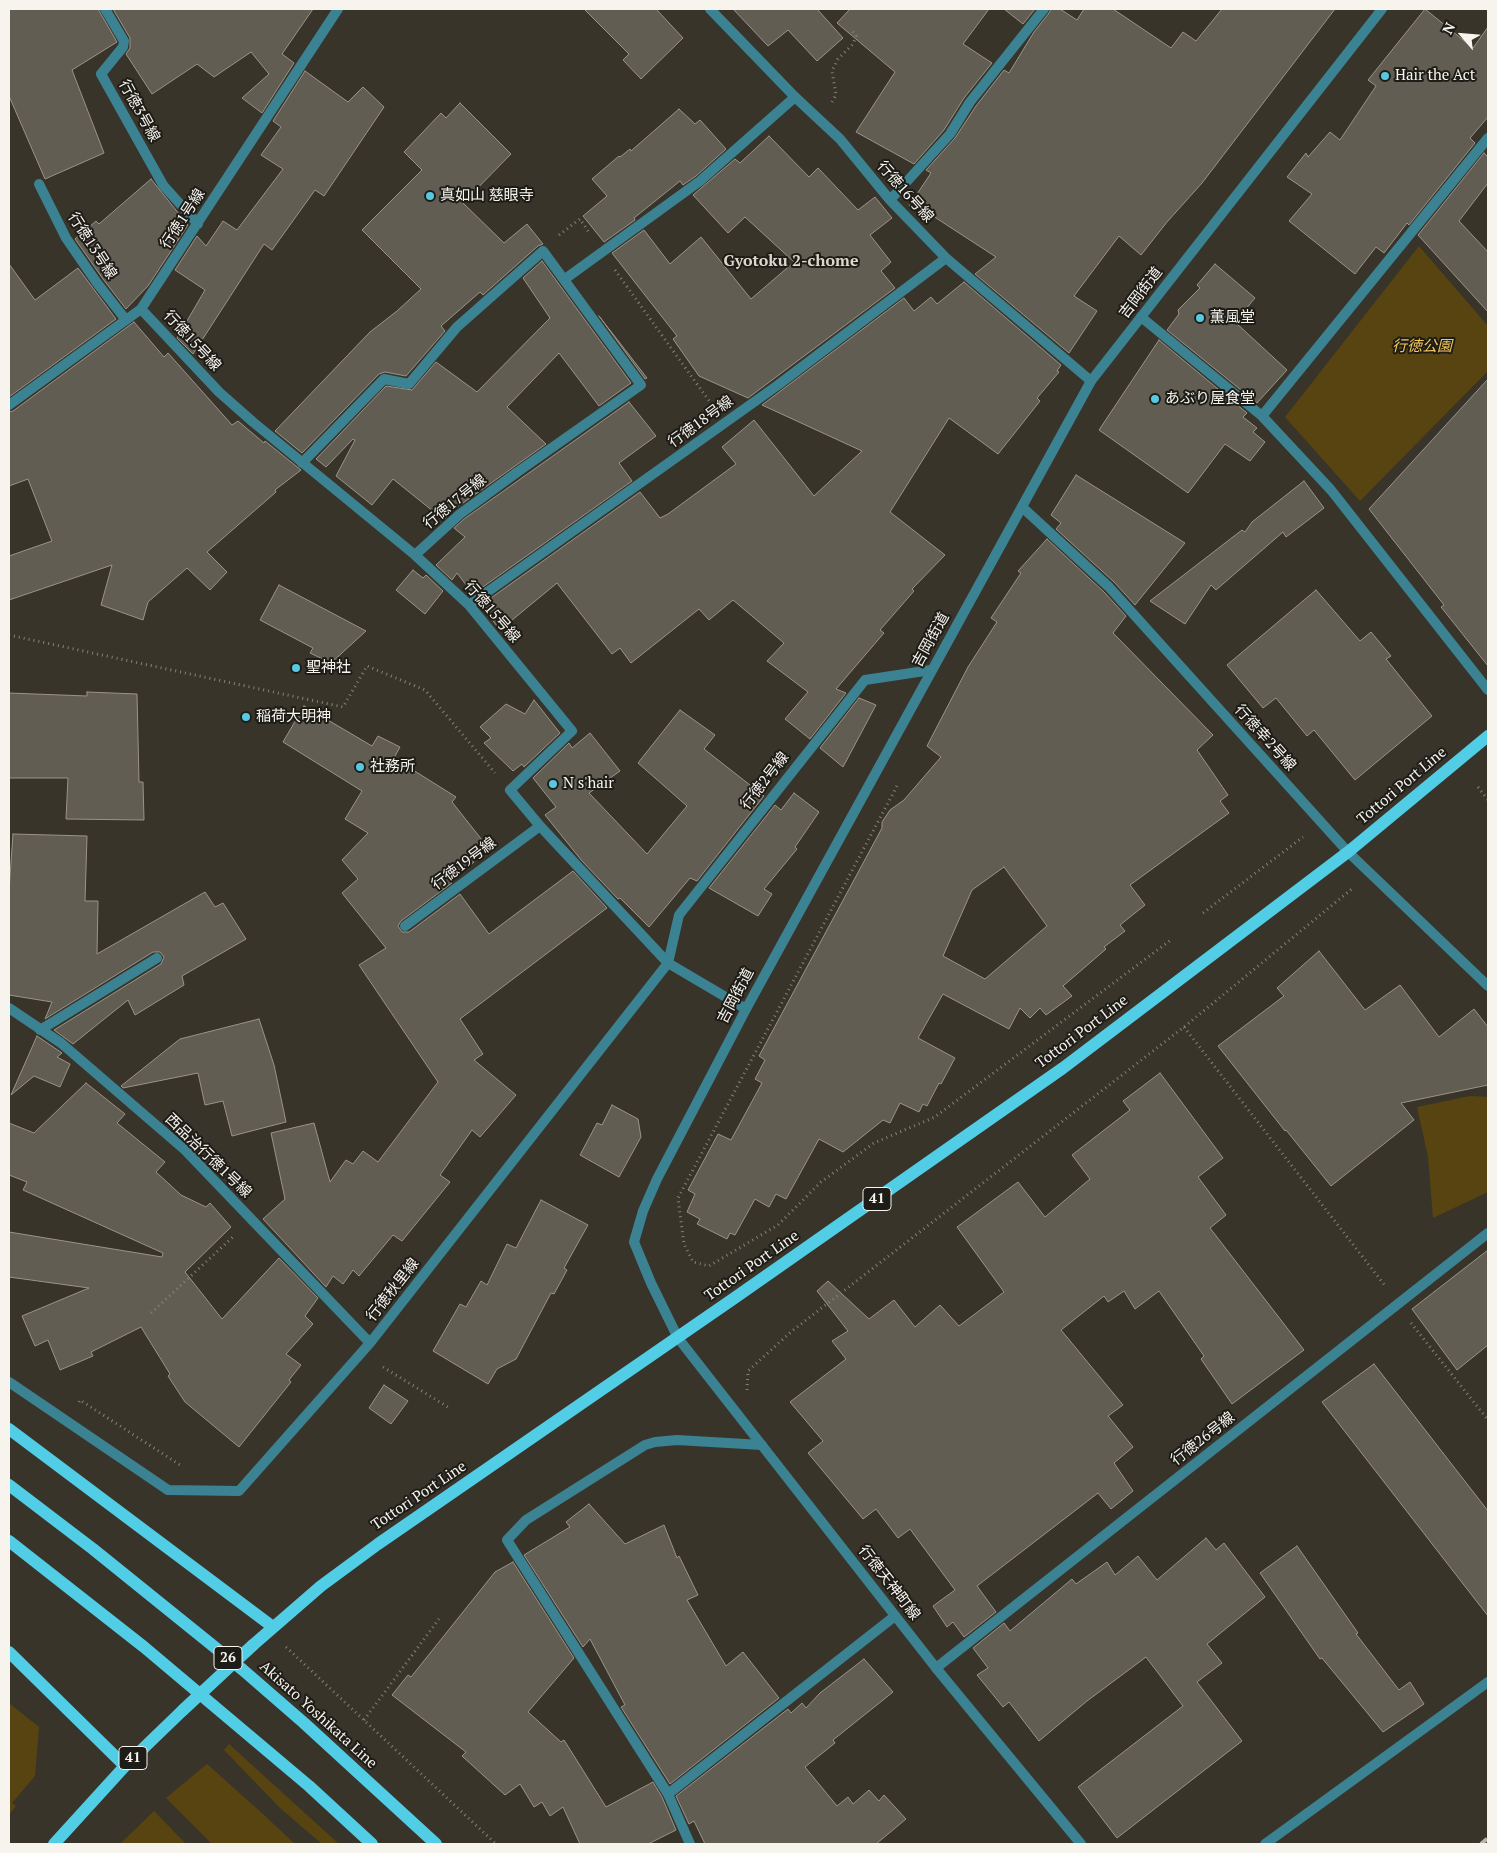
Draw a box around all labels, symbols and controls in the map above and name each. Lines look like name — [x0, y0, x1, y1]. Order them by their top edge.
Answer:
north arrow — [1437, 10, 1487, 60]
text: N — [1437, 19, 1459, 37]
place label: Hair the Act — [1395, 67, 1475, 85]
marker: Hair the Act — [1379, 70, 1391, 82]
street label: 行徳3号線 — [115, 77, 163, 145]
street label: 行徳16号線 — [873, 158, 937, 226]
street label: 行徳1号線 — [157, 186, 209, 252]
place label: 真如山 慈眼寺 — [440, 187, 534, 205]
marker: 真如山 慈眼寺 — [424, 190, 436, 202]
street label: 行徳13号線 — [64, 209, 120, 283]
district label: Gyotoku 2-chome — [724, 251, 858, 271]
street label: 吉岡街道 — [1115, 264, 1167, 322]
street label: 行徳15号線 — [160, 307, 224, 375]
place label: 薫風堂 — [1210, 309, 1255, 327]
marker: 薫風堂 — [1194, 312, 1206, 324]
park label: 行徳公園 — [1392, 338, 1452, 356]
place label: あぶり屋食堂 — [1165, 390, 1255, 408]
street label: 行徳18号線 — [665, 392, 737, 452]
marker: あぶり屋食堂 — [1149, 393, 1161, 405]
street label: 行徳17号線 — [420, 471, 490, 533]
street label: 行徳15号線 — [460, 577, 524, 647]
street label: 吉岡街道 — [909, 609, 953, 671]
place label: 聖神社 — [306, 659, 351, 677]
marker: 聖神社 — [290, 662, 302, 674]
street label: 行徳幸2号線 — [1231, 701, 1299, 775]
place label: 稲荷大明神 — [256, 708, 331, 726]
marker: 稲荷大明神 — [240, 711, 252, 723]
street label: Tottori Port Line — [1354, 744, 1450, 828]
street label: 行徳2号線 — [737, 749, 793, 813]
place label: 社務所 — [370, 758, 415, 776]
marker: 社務所 — [354, 761, 366, 773]
place label: N s'hair — [563, 775, 614, 793]
marker: N s'hair — [547, 778, 559, 790]
street label: 行徳19号線 — [428, 834, 500, 894]
street label: 吉岡街道 — [714, 965, 758, 1027]
street label: Tottori Port Line — [1032, 991, 1132, 1073]
street label: 西品治行徳1号線 — [161, 1110, 255, 1202]
road number: 41 — [863, 1188, 891, 1210]
street label: Tottori Port Line — [701, 1227, 803, 1305]
street label: 行徳秋里線 — [363, 1255, 423, 1325]
street label: 行徳26号線 — [1168, 1409, 1238, 1469]
street label: Tottori Port Line — [368, 1458, 470, 1534]
street label: 行徳天神町線 — [854, 1542, 924, 1624]
road number: 26 — [214, 1646, 242, 1670]
street label: Akisato Yoshikata Line — [256, 1658, 380, 1772]
road number: 41 — [119, 1746, 147, 1770]

